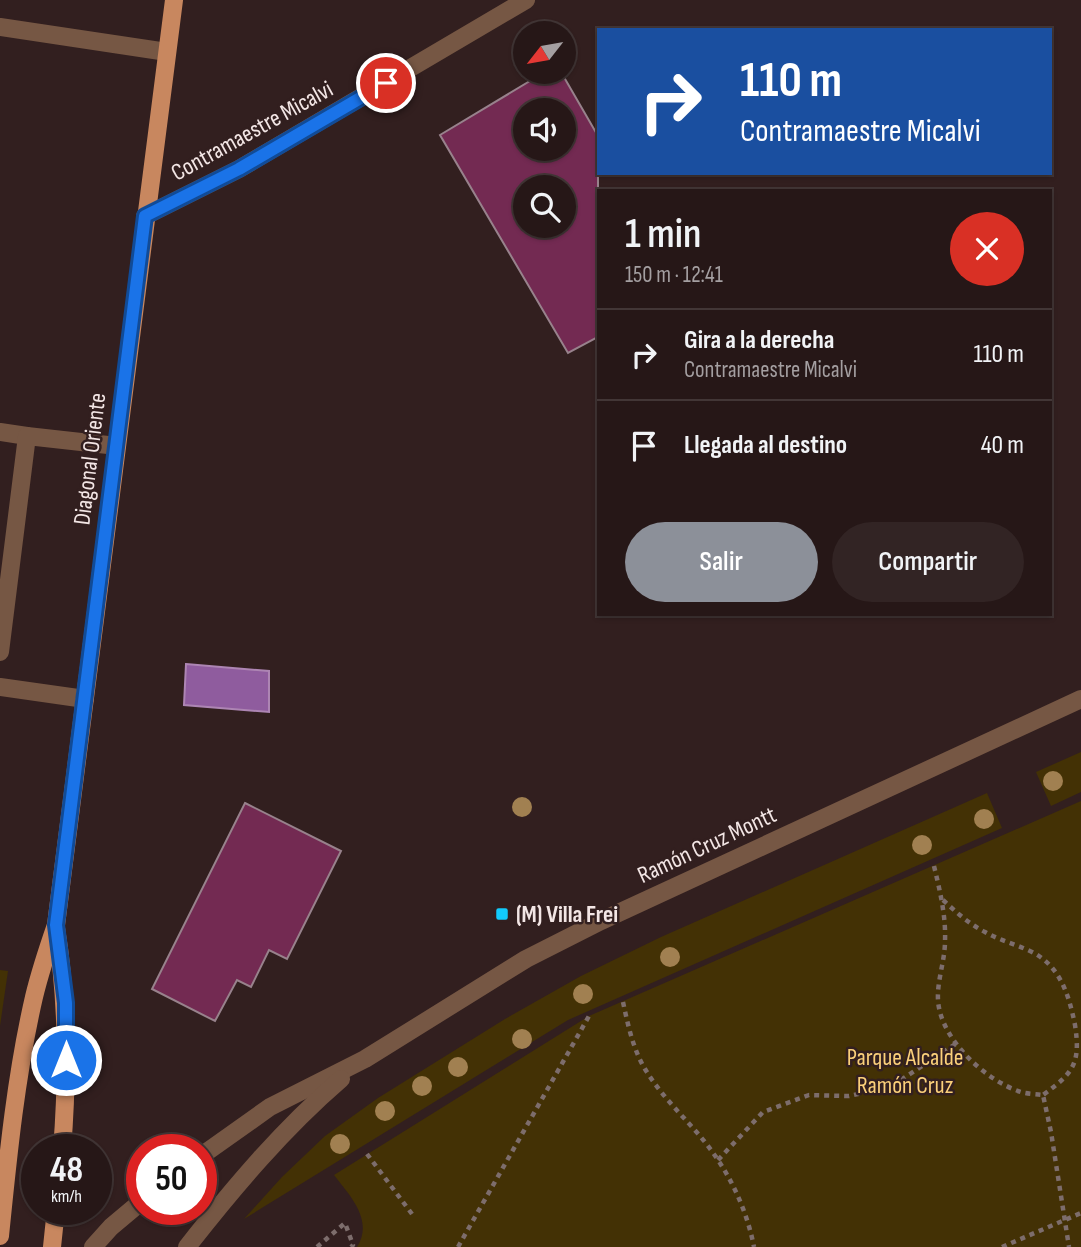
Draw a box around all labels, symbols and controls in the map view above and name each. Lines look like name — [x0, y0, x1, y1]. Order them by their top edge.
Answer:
north arrow — [513, 21, 576, 84]
map controls — [513, 21, 576, 238]
text: 110 m — [740, 52, 842, 111]
pin — [356, 53, 416, 113]
icon: right — [625, 56, 716, 147]
icon: arrive — [367, 64, 405, 102]
street label: Contramaestre Micalvi — [166, 75, 338, 187]
button: sound — [513, 98, 576, 161]
text: Contramaestre Micalvi — [740, 112, 981, 151]
button: search — [513, 175, 576, 238]
text: 1 min — [625, 209, 701, 260]
button: close — [950, 212, 1024, 286]
text: 150 m · 12:41 — [625, 261, 723, 289]
text: Gira a la derecha — [684, 325, 834, 356]
icon: right — [625, 336, 663, 374]
text: 110 m — [973, 339, 1024, 370]
text: Contramaestre Micalvi — [684, 356, 857, 384]
street label: Diagonal Oriente — [68, 391, 112, 527]
icon: arrive — [625, 427, 663, 465]
text: Llegada al destino — [684, 430, 847, 461]
text: 40 m — [981, 430, 1024, 461]
button: Salir — [625, 522, 818, 602]
button: Compartir — [832, 522, 1024, 602]
street label: Ramón Cruz Montt — [633, 800, 781, 890]
place label: (M) Villa Frei — [516, 900, 618, 929]
marker: (M) Villa Frei — [494, 906, 510, 922]
position arrow — [29, 1023, 103, 1097]
park label: Parque Alcalde Ramón Cruz — [847, 1043, 963, 1100]
speed limit sign: 50 — [126, 1134, 217, 1225]
text: 48 — [50, 1149, 83, 1192]
text: km/h — [51, 1186, 82, 1207]

